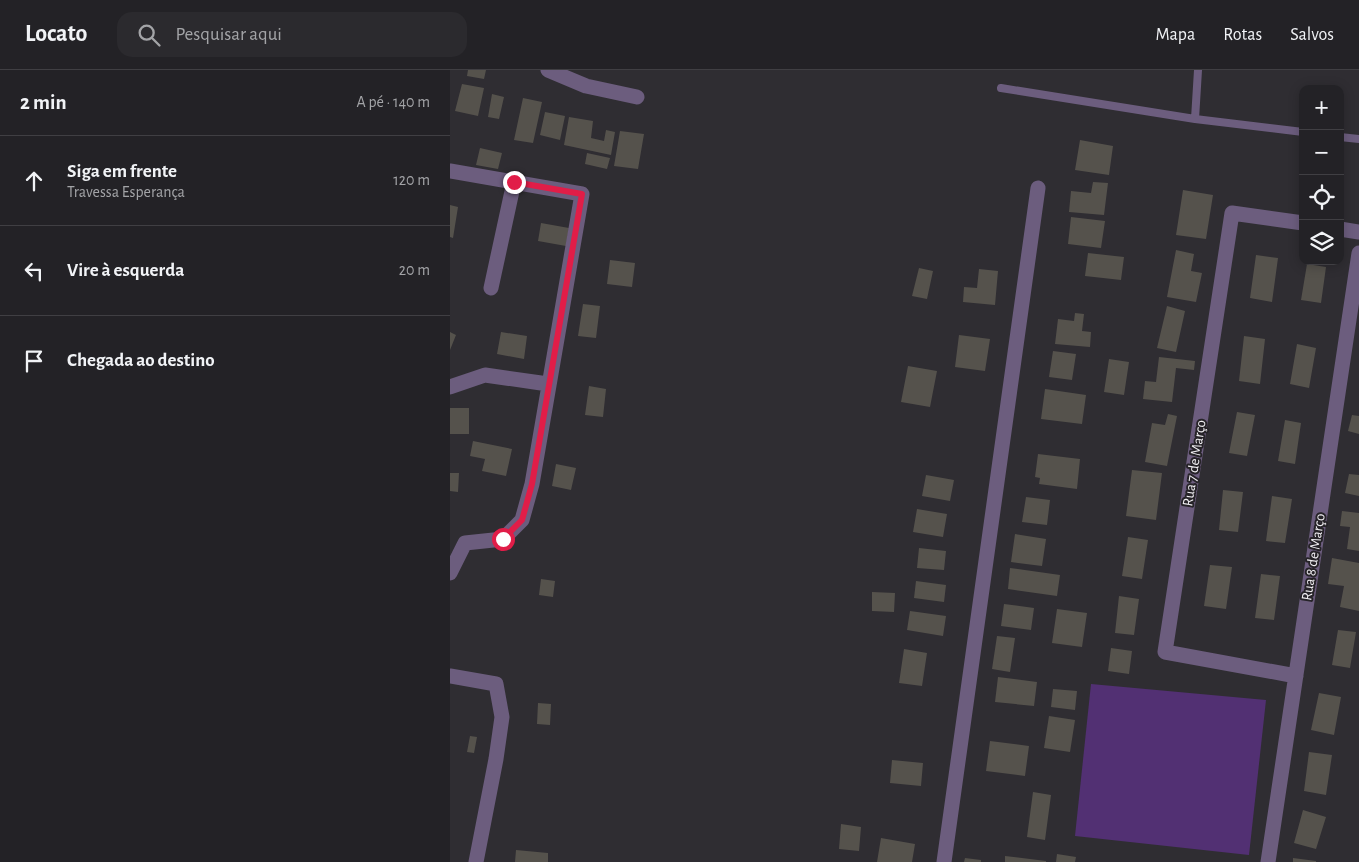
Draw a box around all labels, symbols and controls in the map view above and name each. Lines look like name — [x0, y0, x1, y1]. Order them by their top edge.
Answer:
search box — [117, 12, 467, 57]
icon: search — [135, 21, 163, 49]
text: Locato — [25, 22, 87, 46]
text: Pesquisar aqui — [175, 25, 282, 44]
text: Mapa — [1156, 26, 1195, 44]
text: Rotas — [1223, 26, 1262, 44]
text: Salvos — [1290, 26, 1334, 44]
map controls — [1299, 85, 1344, 265]
button: + — [1299, 85, 1344, 130]
text: 2 min — [20, 92, 67, 113]
text: A pé · 140 m — [357, 94, 430, 110]
button: − — [1299, 130, 1344, 175]
text: Siga em frente — [67, 162, 177, 181]
icon: ahead — [20, 167, 48, 195]
route end — [503, 171, 526, 194]
text: 120 m — [393, 172, 430, 188]
button: locate — [1299, 175, 1344, 220]
text: Travessa Esperança — [67, 184, 185, 200]
button: layers — [1299, 220, 1344, 265]
icon: left — [20, 257, 48, 285]
text: Vire à esquerda — [67, 261, 184, 280]
text: 20 m — [399, 262, 430, 278]
icon: arrive — [20, 347, 48, 375]
text: Chegada ao destino — [67, 351, 215, 370]
street label: Rua 7 de Março — [1180, 419, 1209, 507]
street label: Rua 8 de Março — [1299, 512, 1328, 602]
route start — [492, 528, 515, 551]

